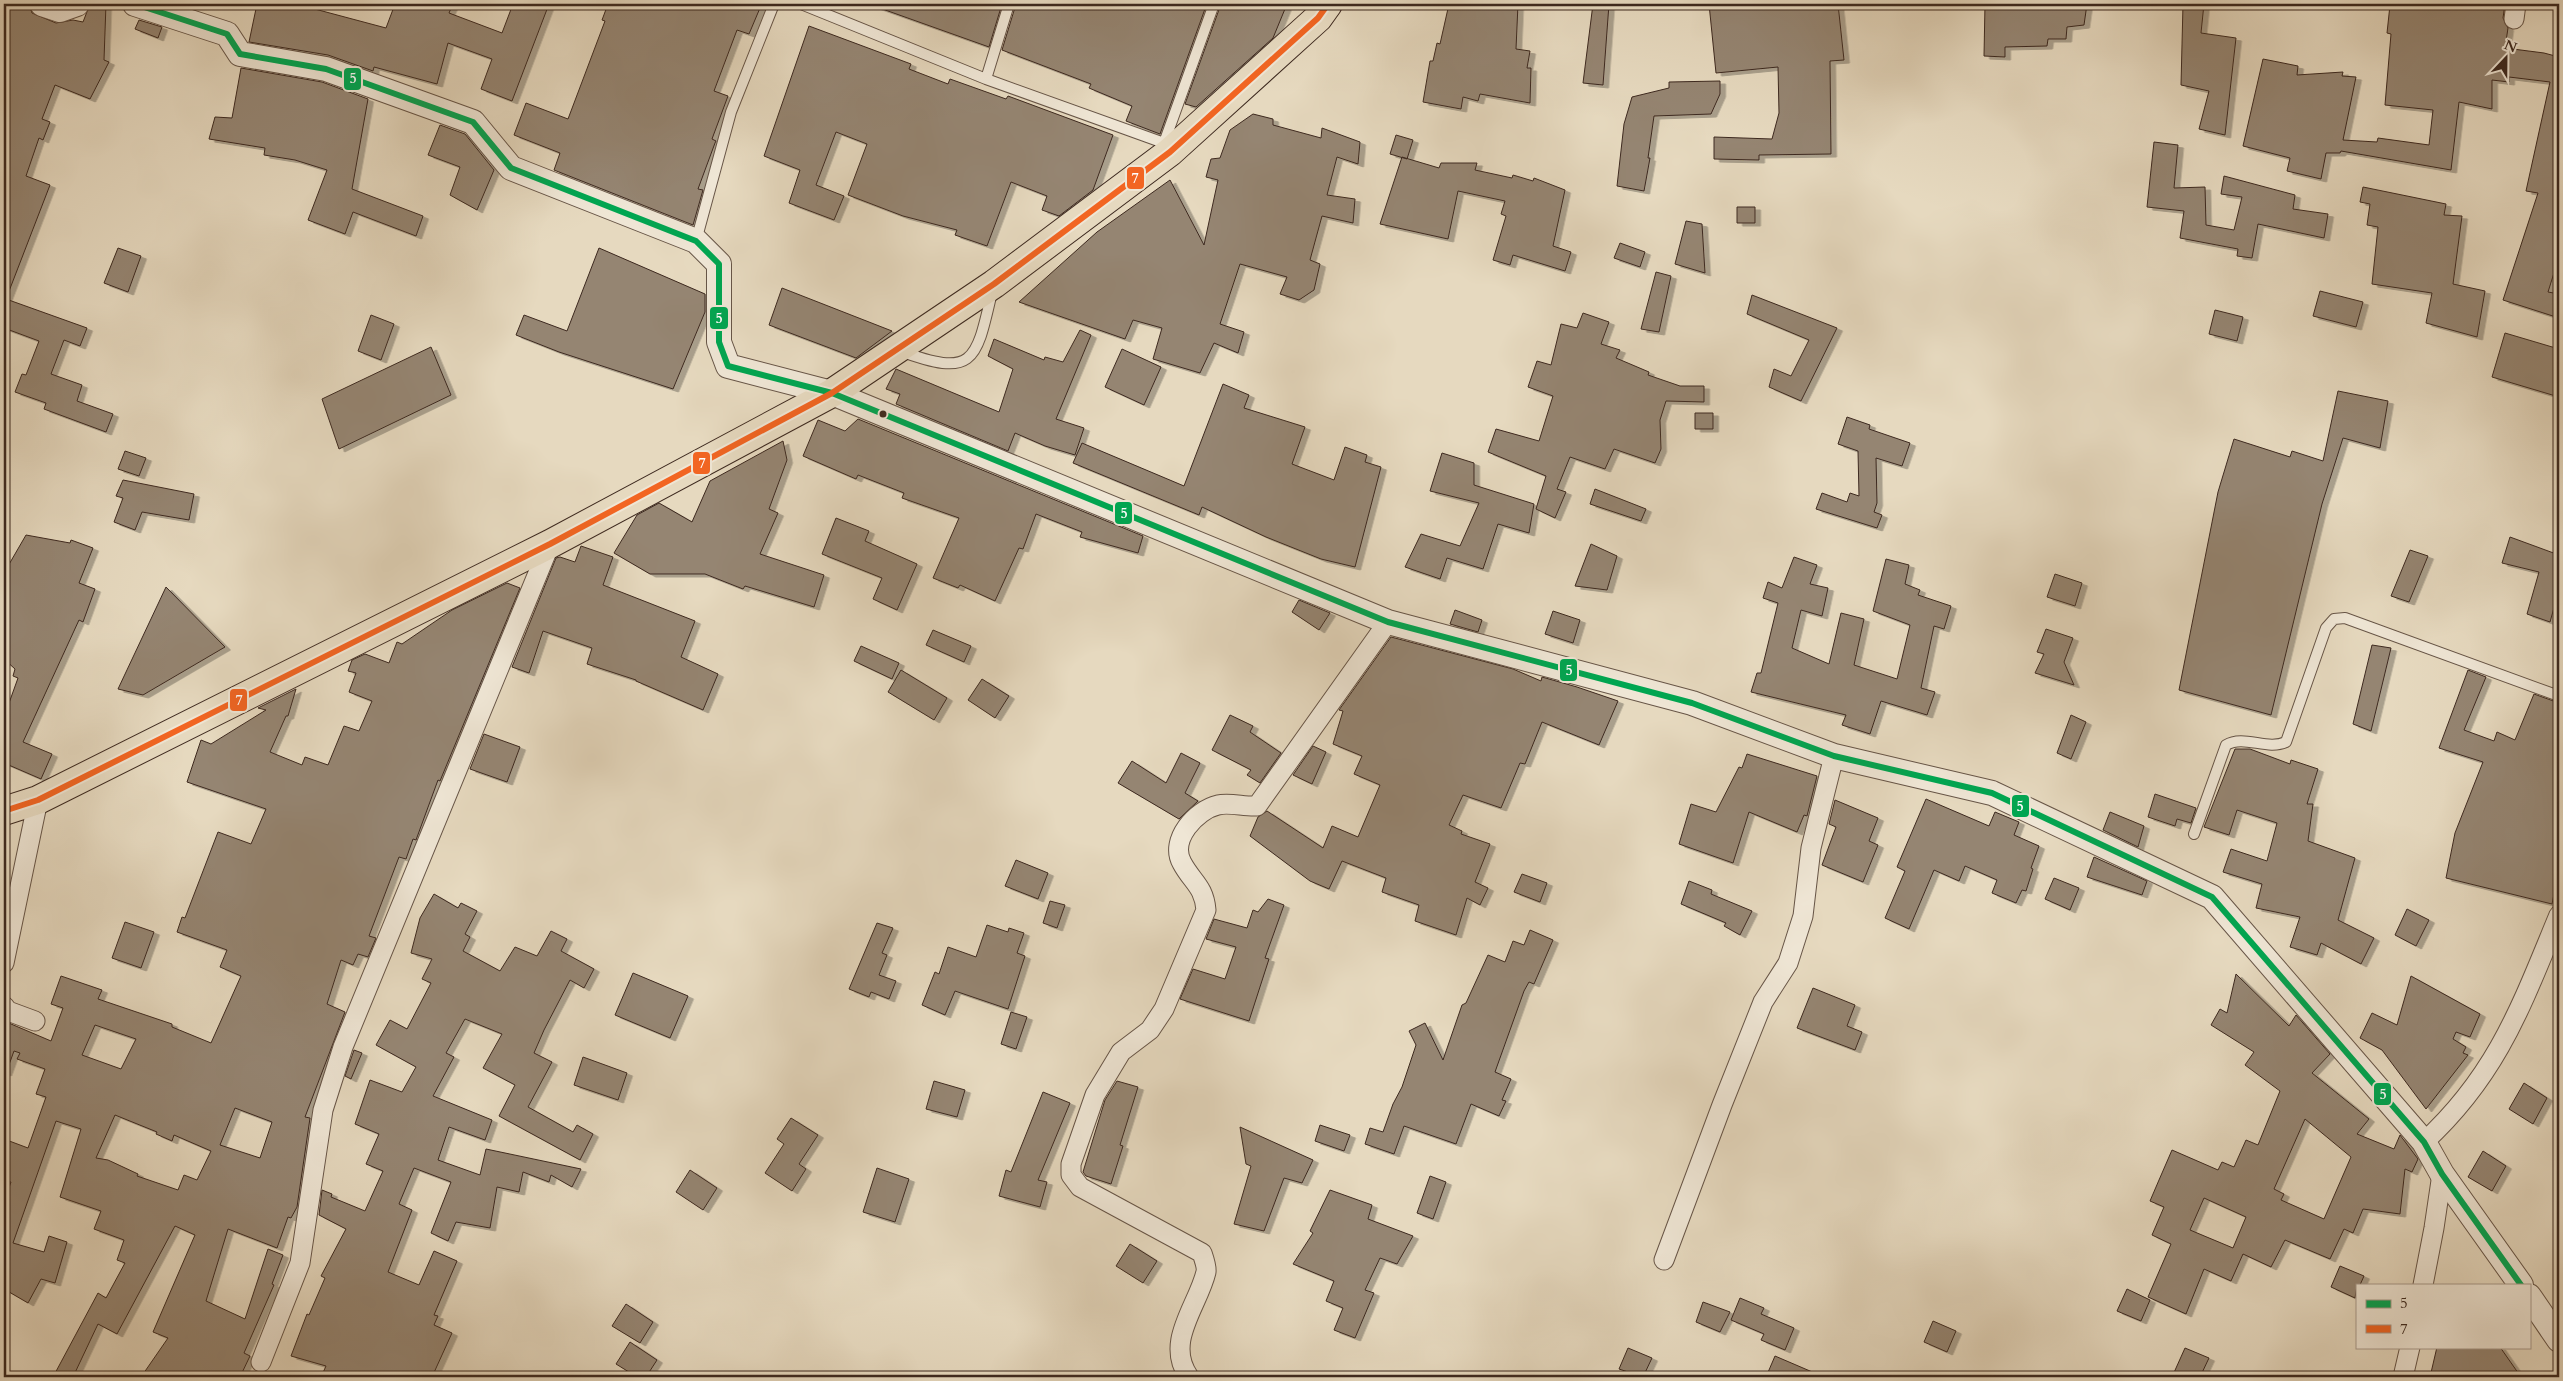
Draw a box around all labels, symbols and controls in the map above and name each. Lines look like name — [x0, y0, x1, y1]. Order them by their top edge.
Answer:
north arrow — [2480, 32, 2530, 82]
text: N — [2501, 35, 2520, 57]
line badge: 5 — [343, 67, 362, 91]
text: 5 — [349, 69, 357, 88]
line badge: 7 — [1126, 166, 1145, 190]
text: 7 — [1131, 169, 1139, 188]
line badge: 5 — [709, 306, 729, 330]
text: 5 — [715, 309, 723, 328]
unlabelled marker — [878, 409, 888, 419]
line badge: 7 — [692, 451, 711, 475]
text: 7 — [698, 454, 706, 473]
line badge: 5 — [1114, 501, 1133, 525]
text: 5 — [1120, 504, 1128, 523]
line badge: 5 — [1559, 658, 1578, 682]
text: 5 — [1565, 661, 1573, 680]
line badge: 7 — [229, 688, 248, 712]
text: 7 — [235, 691, 243, 710]
line badge: 5 — [2011, 794, 2030, 818]
text: 5 — [2016, 797, 2024, 816]
line badge: 5 — [2373, 1082, 2392, 1106]
text: 5 — [2379, 1085, 2387, 1104]
legend — [2356, 1284, 2530, 1348]
text: 5 — [2400, 1293, 2408, 1313]
text: 7 — [2400, 1319, 2408, 1339]

